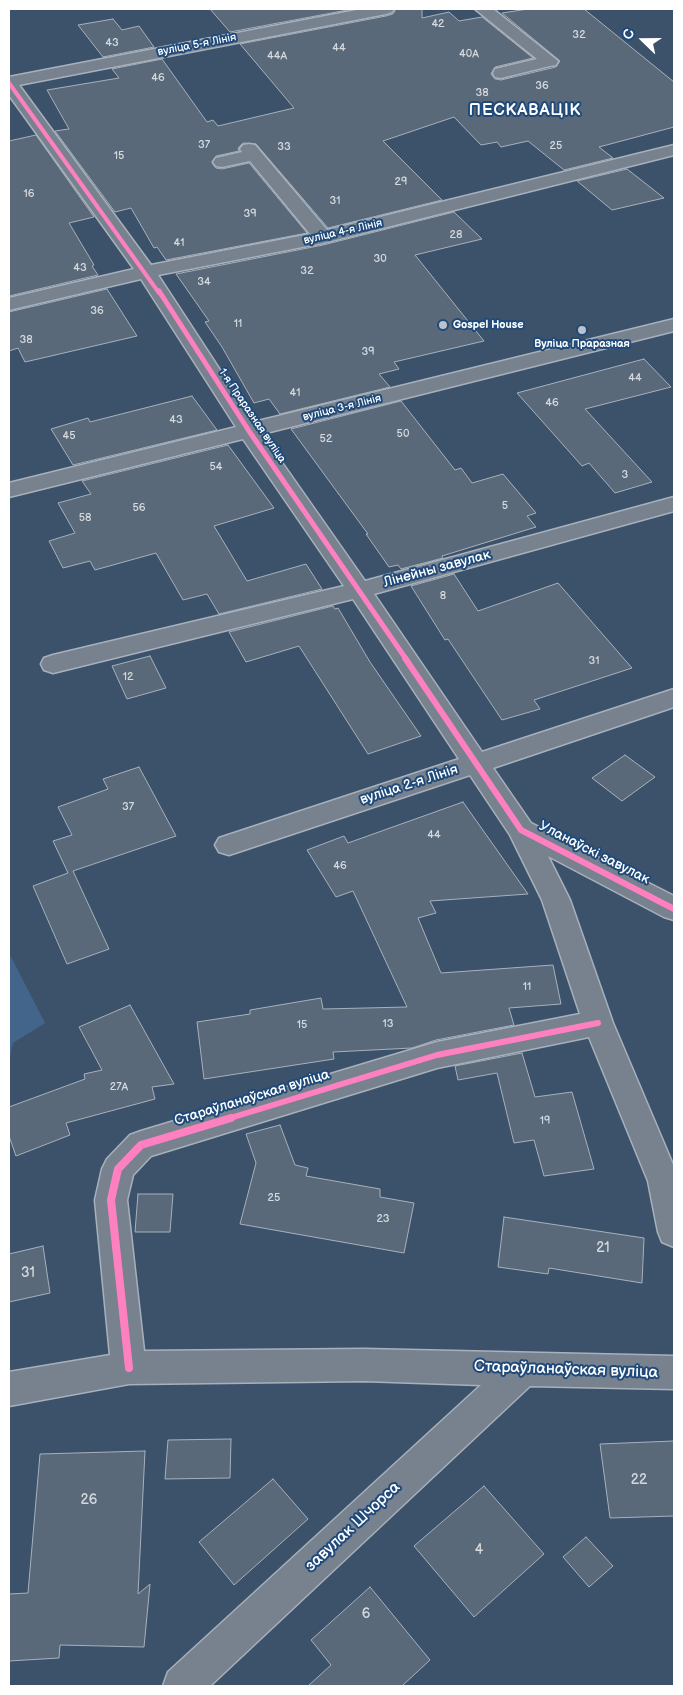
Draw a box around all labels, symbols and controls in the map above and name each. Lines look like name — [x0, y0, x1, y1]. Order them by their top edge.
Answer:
north arrow — [618, 15, 668, 65]
house number: 42 — [431, 17, 445, 31]
text: С — [619, 27, 638, 42]
house number: 32 — [572, 28, 586, 42]
street label: вуліца 5-я Лінія — [157, 31, 237, 59]
house number: 43 — [105, 36, 119, 50]
house number: 44 — [332, 41, 346, 55]
house number: 40А — [459, 47, 479, 61]
house number: 44А — [267, 49, 287, 63]
house number: 46 — [151, 71, 165, 85]
house number: 36 — [535, 79, 549, 93]
house number: 38 — [475, 86, 489, 100]
district label: ПЕСКАВАЦІК — [468, 101, 582, 121]
house number: 37 — [198, 138, 210, 152]
house number: 25 — [550, 139, 562, 153]
house number: 33 — [277, 140, 291, 154]
house number: 15 — [114, 149, 124, 163]
house number: 29 — [395, 175, 407, 189]
house number: 16 — [24, 187, 34, 201]
house number: 31 — [329, 194, 341, 208]
house number: 39 — [243, 207, 257, 221]
street label: вуліца 4-я Лінія — [302, 217, 384, 247]
house number: 28 — [450, 228, 462, 242]
house number: 41 — [174, 236, 184, 250]
house number: 30 — [373, 252, 387, 266]
house number: 43 — [73, 261, 87, 275]
house number: 32 — [300, 264, 314, 278]
house number: 34 — [197, 275, 211, 289]
house number: 36 — [90, 304, 104, 318]
house number: 11 — [234, 317, 242, 331]
place label: Gospel House — [453, 318, 523, 332]
marker: Gospel House — [437, 319, 449, 331]
marker: Вуліца Праразная — [576, 324, 588, 336]
house number: 38 — [19, 333, 33, 347]
place label: Вуліца Праразная — [534, 337, 630, 351]
house number: 39 — [361, 345, 375, 359]
street label: 1-я Праразная вуліца — [216, 366, 288, 466]
house number: 44 — [628, 371, 642, 385]
house number: 41 — [290, 386, 300, 400]
street label: вуліца 3-я Лінія — [301, 392, 383, 424]
house number: 46 — [545, 396, 559, 410]
house number: 43 — [169, 413, 183, 427]
house number: 50 — [397, 427, 409, 441]
house number: 45 — [62, 429, 76, 443]
house number: 52 — [320, 432, 332, 446]
house number: 54 — [209, 460, 223, 474]
house number: 3 — [622, 468, 628, 482]
house number: 5 — [502, 499, 508, 513]
house number: 56 — [132, 501, 146, 515]
house number: 58 — [79, 511, 91, 525]
street label: Лінейны завулак — [382, 547, 492, 591]
house number: 8 — [440, 589, 446, 603]
house number: 31 — [588, 654, 600, 668]
house number: 12 — [123, 670, 133, 684]
street label: вуліца 2-я Лінія — [358, 761, 460, 809]
house number: 37 — [122, 800, 134, 814]
street label: Уланаўскі завулак — [536, 818, 652, 888]
house number: 44 — [427, 828, 441, 842]
house number: 46 — [333, 859, 347, 873]
house number: 11 — [523, 980, 531, 994]
house number: 13 — [382, 1017, 394, 1031]
house number: 15 — [297, 1018, 307, 1032]
street label: Стараўланаўская вуліца — [173, 1066, 331, 1130]
house number: 27А — [110, 1080, 128, 1094]
house number: 19 — [540, 1114, 550, 1128]
house number: 25 — [268, 1191, 280, 1205]
house number: 23 — [376, 1212, 390, 1226]
house number: 21 — [596, 1240, 610, 1256]
house number: 31 — [21, 1265, 35, 1281]
street label: Стараўланаўская вуліца — [474, 1357, 658, 1383]
house number: 22 — [631, 1472, 647, 1488]
street label: завулак Шчорса — [302, 1478, 404, 1576]
house number: 26 — [81, 1492, 97, 1508]
house number: 4 — [475, 1542, 483, 1558]
house number: 6 — [362, 1606, 370, 1622]

